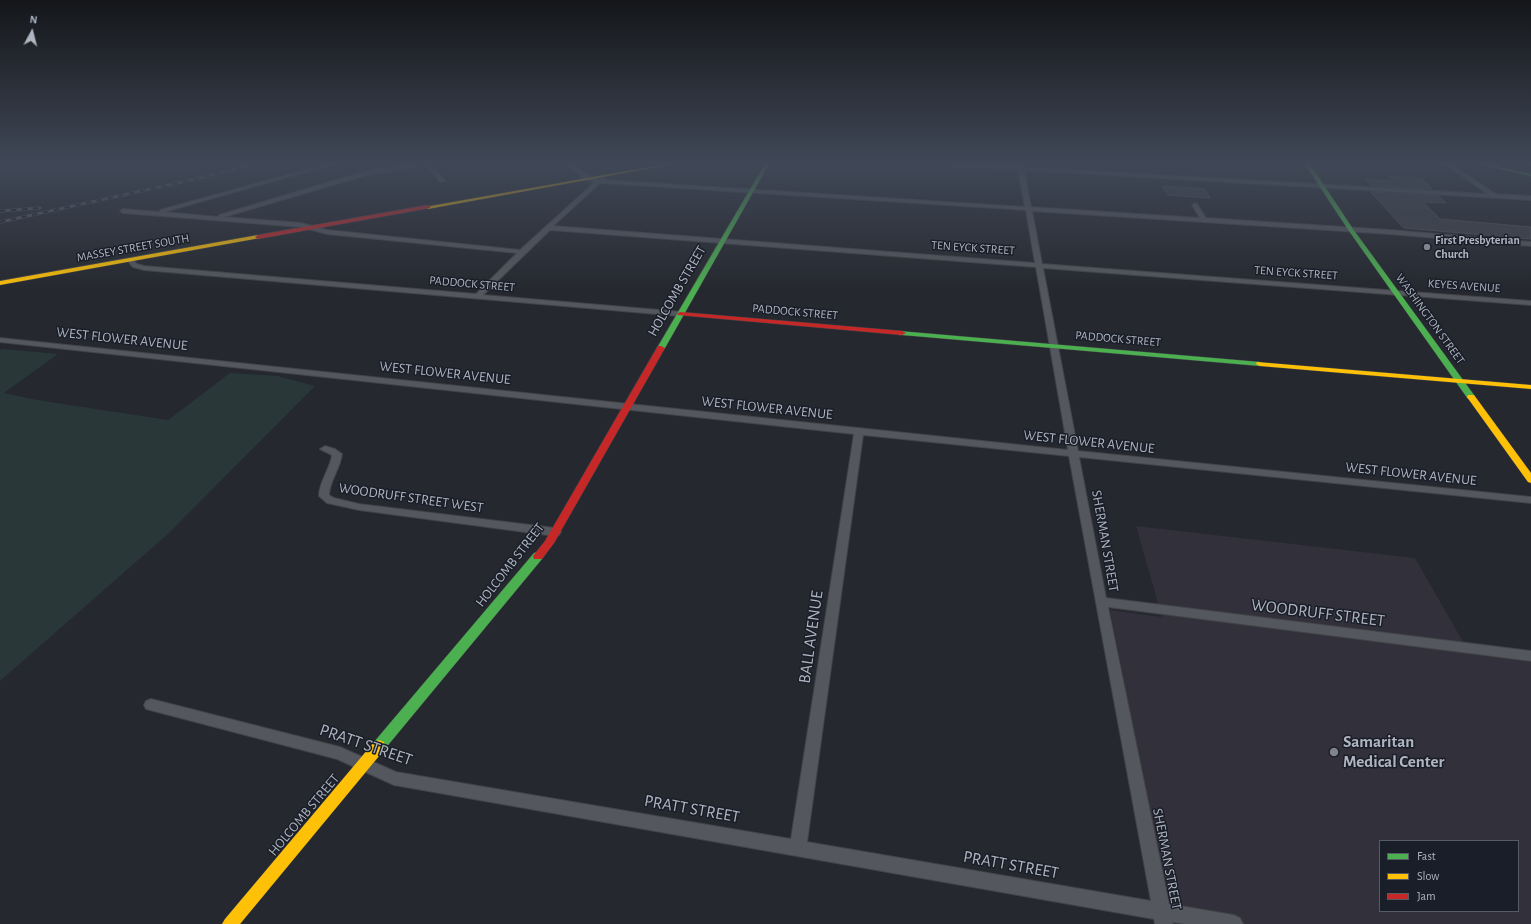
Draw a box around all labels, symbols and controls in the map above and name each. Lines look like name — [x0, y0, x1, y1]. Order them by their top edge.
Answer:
north arrow — [12, 12, 52, 52]
text: N — [29, 14, 38, 26]
street label: MASSEY STREET SOUTH — [76, 231, 190, 265]
place label: First Presbyterian Church — [1435, 233, 1520, 261]
street label: TEN EYCK STREET — [931, 238, 1015, 258]
marker: First Presbyterian Church — [1422, 242, 1432, 252]
street label: HOLCOMB STREET — [644, 243, 710, 339]
street label: TEN EYCK STREET — [1254, 263, 1338, 283]
street label: WASHINGTON STREET — [1392, 271, 1468, 367]
street label: PADDOCK STREET — [429, 273, 515, 295]
street label: KEYES AVENUE — [1427, 276, 1501, 296]
street label: PADDOCK STREET — [752, 301, 838, 323]
street label: WEST FLOWER AVENUE — [56, 324, 188, 354]
street label: PADDOCK STREET — [1075, 328, 1161, 350]
street label: WEST FLOWER AVENUE — [379, 358, 511, 388]
street label: WEST FLOWER AVENUE — [701, 393, 833, 423]
street label: WEST FLOWER AVENUE — [1023, 427, 1155, 457]
street label: WEST FLOWER AVENUE — [1345, 459, 1477, 489]
street label: WOODRUFF STREET WEST — [338, 480, 484, 516]
street label: SHERMAN STREET — [1088, 489, 1122, 593]
street label: HOLCOMB STREET — [472, 520, 548, 610]
street label: BALL AVENUE — [794, 589, 828, 685]
street label: WOODRUFF STREET — [1250, 595, 1386, 631]
street label: PRATT STREET — [317, 720, 415, 770]
place label: Samaritan Medical Center — [1343, 732, 1444, 772]
marker: Samaritan Medical Center — [1328, 746, 1340, 758]
street label: HOLCOMB STREET — [265, 771, 343, 859]
street label: PRATT STREET — [643, 791, 741, 827]
street label: SHERMAN STREET — [1149, 807, 1185, 911]
legend — [1379, 840, 1519, 912]
street label: PRATT STREET — [962, 847, 1060, 883]
text: Fast — [1417, 850, 1436, 862]
text: Slow — [1417, 870, 1439, 882]
text: Jam — [1417, 890, 1436, 902]

